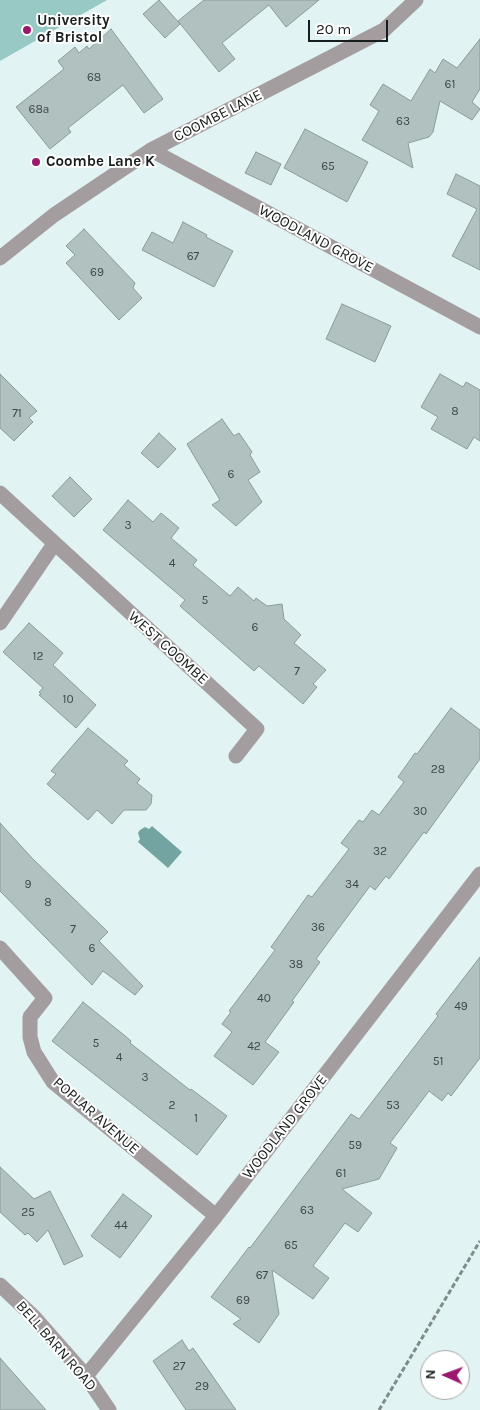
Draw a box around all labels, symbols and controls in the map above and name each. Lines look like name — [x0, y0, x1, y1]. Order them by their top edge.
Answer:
scale bar — [310, 10, 390, 42]
place label: University of Bristol — [37, 12, 110, 47]
text: 20 m — [316, 20, 351, 38]
marker: University of Bristol — [21, 24, 33, 36]
house number: 68 — [87, 71, 101, 85]
house number: 61 — [445, 78, 455, 92]
street label: COOMBE LANE — [171, 86, 265, 146]
house number: 68a — [29, 103, 49, 117]
house number: 63 — [396, 115, 410, 129]
place label: Coombe Lane K — [46, 153, 155, 171]
marker: Coombe Lane K — [30, 156, 42, 168]
house number: 65 — [321, 160, 335, 174]
street label: WOODLAND GROVE — [256, 201, 376, 277]
house number: 67 — [187, 250, 199, 264]
house number: 69 — [90, 266, 104, 280]
house number: 8 — [451, 405, 459, 419]
house number: 71 — [12, 407, 22, 421]
house number: 6 — [228, 468, 234, 482]
house number: 3 — [124, 519, 132, 533]
house number: 4 — [169, 557, 175, 571]
house number: 5 — [202, 594, 208, 608]
street label: WEST COOMBE — [124, 608, 212, 688]
house number: 6 — [252, 621, 258, 635]
house number: 12 — [33, 650, 43, 664]
house number: 7 — [294, 665, 300, 679]
house number: 10 — [62, 693, 74, 707]
house number: 28 — [431, 763, 445, 777]
house number: 30 — [413, 805, 427, 819]
house number: 32 — [373, 845, 387, 859]
house number: 9 — [25, 878, 31, 892]
house number: 34 — [345, 878, 359, 892]
house number: 8 — [44, 896, 52, 910]
house number: 36 — [311, 921, 325, 935]
house number: 7 — [70, 923, 76, 937]
house number: 6 — [89, 942, 95, 956]
house number: 38 — [289, 958, 303, 972]
house number: 40 — [257, 992, 271, 1006]
house number: 49 — [454, 1000, 468, 1014]
house number: 5 — [93, 1037, 99, 1051]
house number: 42 — [247, 1040, 261, 1054]
house number: 4 — [116, 1051, 122, 1065]
house number: 51 — [433, 1055, 443, 1069]
house number: 3 — [141, 1071, 149, 1085]
street label: WOODLAND GROVE — [239, 1071, 331, 1183]
street label: POPLAR AVENUE — [49, 1074, 143, 1158]
house number: 2 — [169, 1099, 175, 1113]
house number: 53 — [386, 1099, 400, 1113]
house number: 1 — [194, 1112, 198, 1126]
house number: 59 — [348, 1139, 362, 1153]
house number: 61 — [336, 1167, 346, 1181]
house number: 63 — [300, 1204, 314, 1218]
house number: 25 — [21, 1206, 35, 1220]
house number: 44 — [114, 1219, 128, 1233]
house number: 65 — [284, 1239, 298, 1253]
house number: 67 — [256, 1269, 268, 1283]
house number: 69 — [236, 1294, 250, 1308]
street label: BELL BARN ROAD — [12, 1297, 100, 1395]
north arrow — [420, 1350, 470, 1400]
house number: 27 — [173, 1360, 185, 1374]
text: N — [422, 1369, 439, 1380]
house number: 29 — [195, 1380, 209, 1394]

